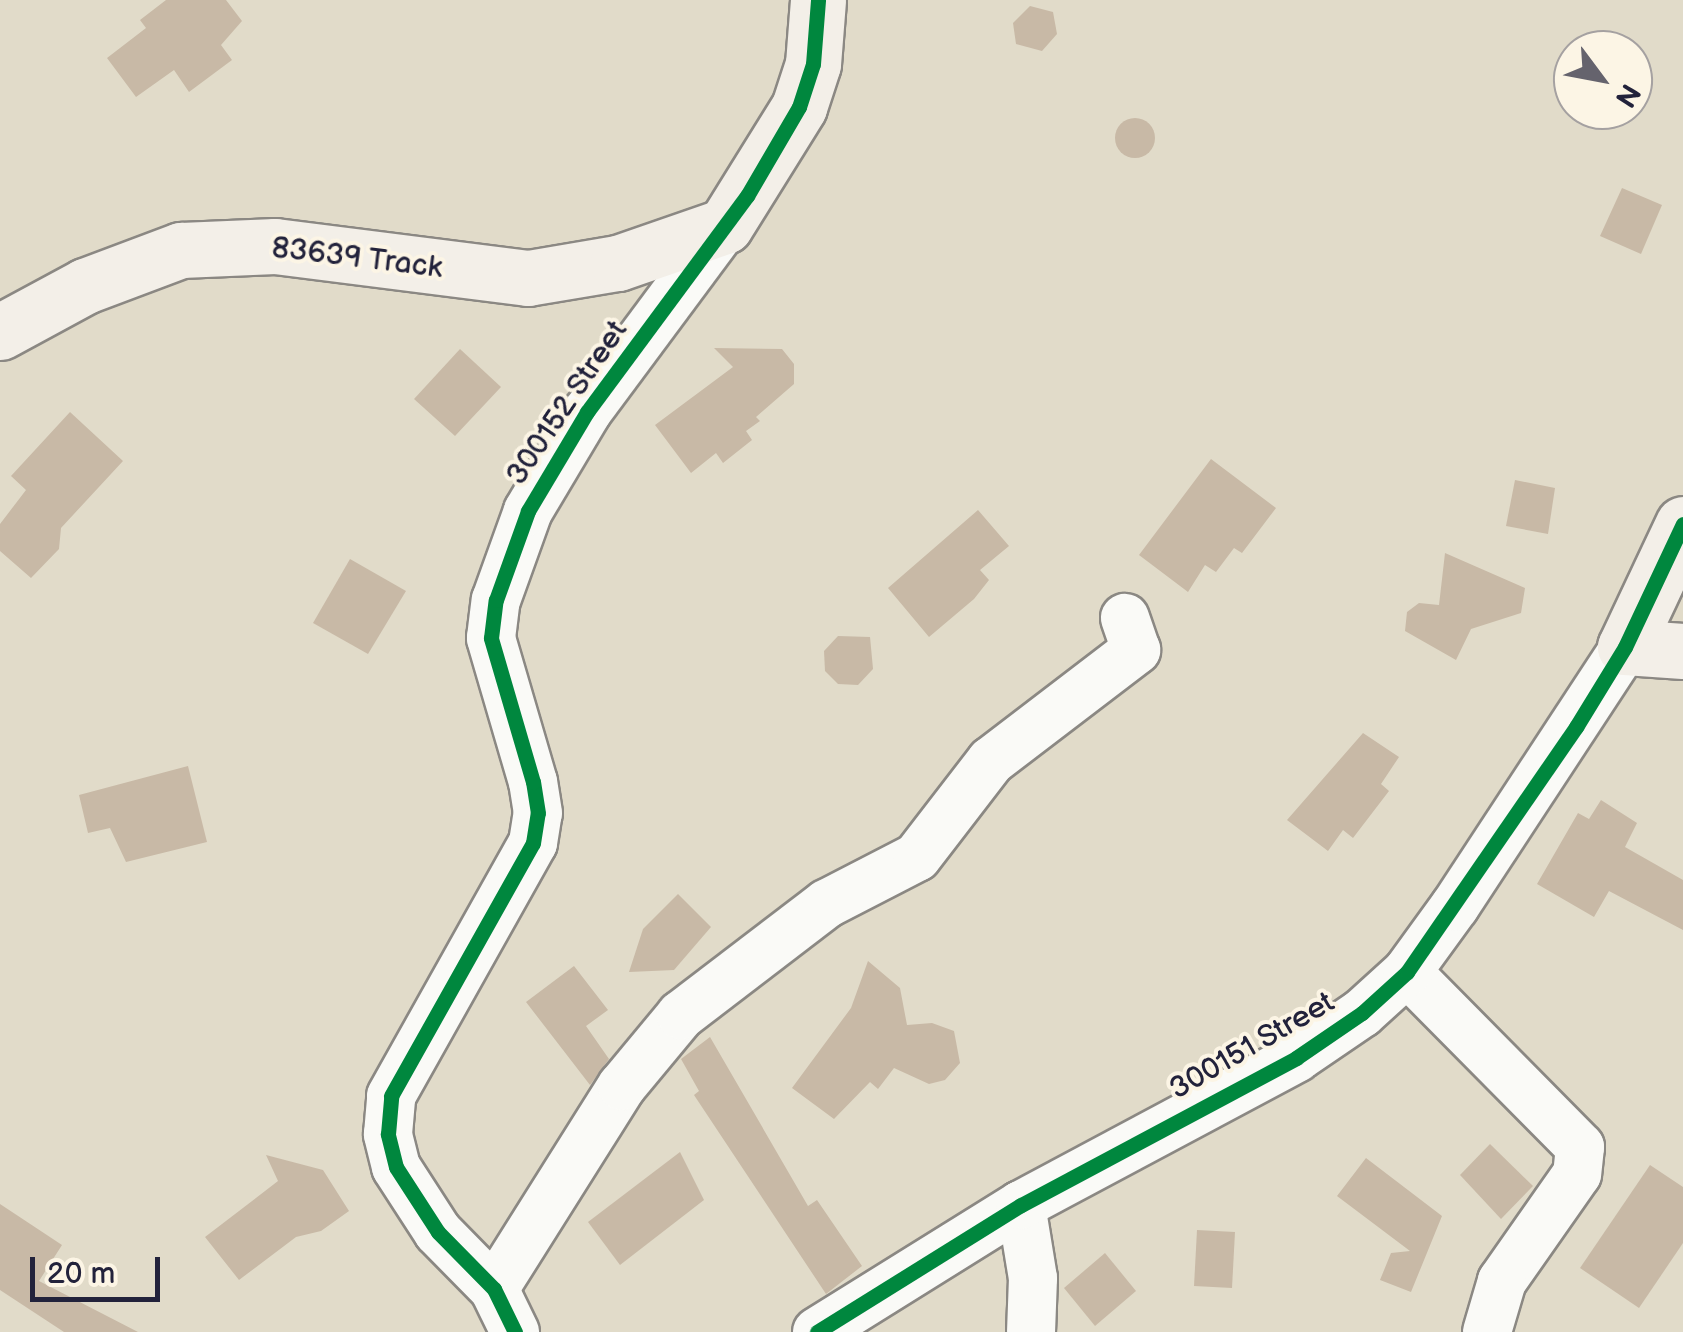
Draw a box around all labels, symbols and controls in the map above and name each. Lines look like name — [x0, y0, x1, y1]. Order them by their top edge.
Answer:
north arrow — [1553, 30, 1653, 130]
text: N — [1608, 77, 1647, 113]
street label: 83639 Track — [269, 230, 445, 286]
street label: 300152 Street — [499, 314, 635, 492]
street label: 300151 Street — [1163, 984, 1341, 1108]
scale bar — [35, 1237, 165, 1299]
text: 20 m — [47, 1256, 115, 1292]

